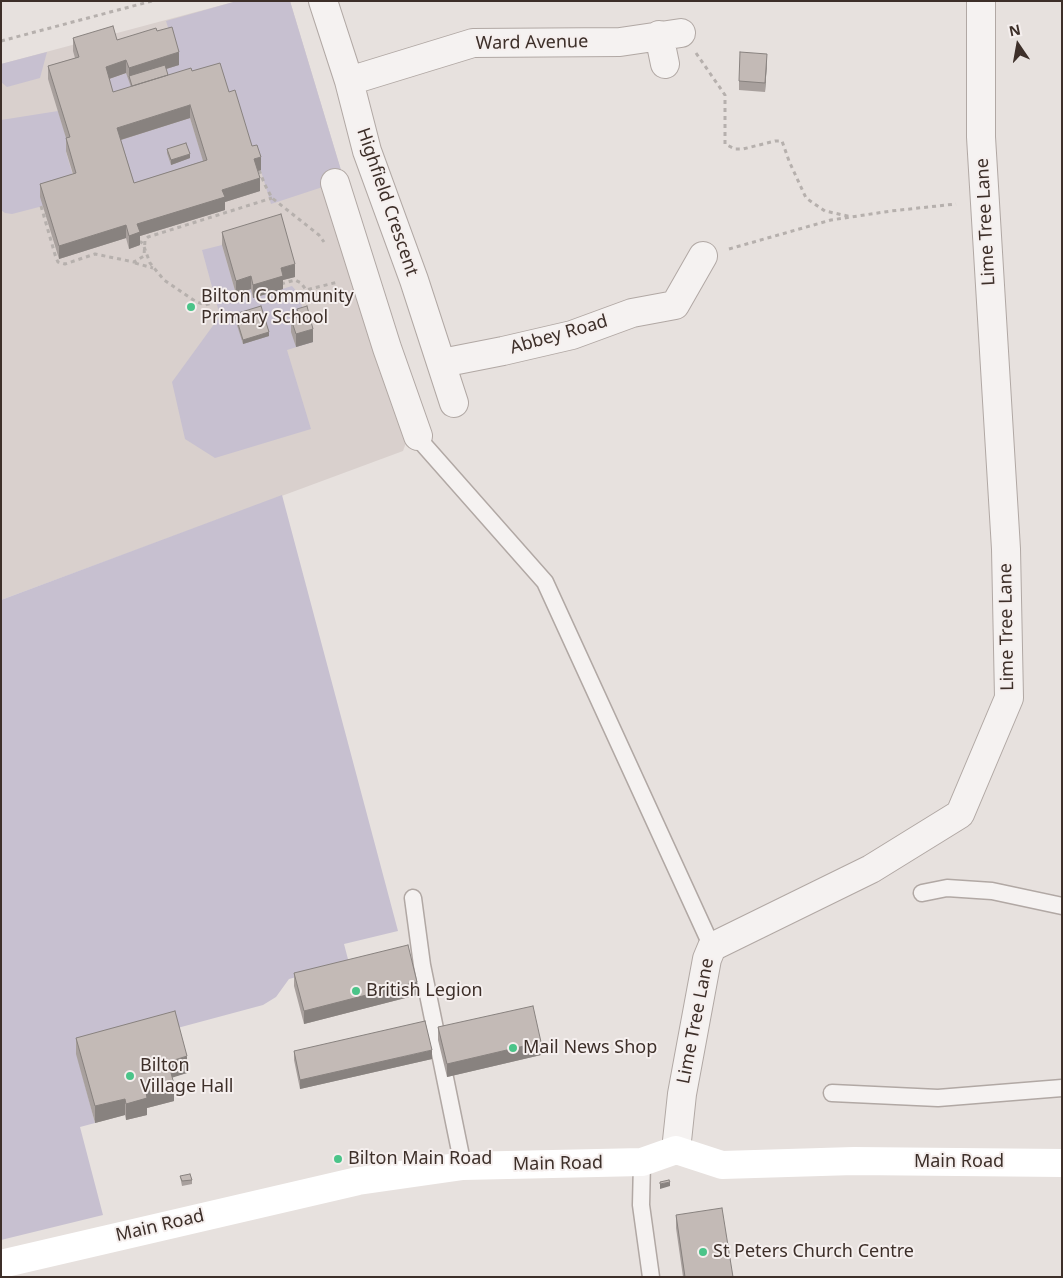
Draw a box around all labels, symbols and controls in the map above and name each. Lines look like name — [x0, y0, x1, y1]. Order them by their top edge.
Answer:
text: N — [1007, 19, 1022, 40]
north arrow — [993, 20, 1043, 70]
street label: Ward Avenue — [476, 31, 588, 55]
street label: Highfield Crescent — [352, 125, 422, 279]
street label: Lime Tree Lane — [972, 158, 1000, 286]
place label: Bilton Community Primary School — [201, 286, 354, 328]
marker: Bilton Community Primary School — [185, 301, 197, 313]
street label: Abbey Road — [508, 311, 610, 359]
street label: Lime Tree Lane — [995, 563, 1019, 691]
street label: Lime Tree Lane — [673, 956, 719, 1086]
place label: British Legion — [366, 980, 483, 1002]
marker: British Legion — [350, 985, 362, 997]
place label: Mail News Shop — [523, 1037, 657, 1059]
marker: Mail News Shop — [507, 1042, 519, 1054]
place label: Bilton Village Hall — [140, 1055, 233, 1098]
marker: Bilton Village Hall — [124, 1070, 136, 1082]
place label: Bilton Main Road — [348, 1148, 492, 1170]
street label: Main Road — [914, 1151, 1004, 1173]
street label: Main Road — [513, 1152, 603, 1176]
marker: Bilton Main Road — [332, 1153, 344, 1165]
street label: Main Road — [114, 1205, 206, 1247]
place label: St Peters Church Centre — [713, 1241, 914, 1263]
marker: St Peters Church Centre — [697, 1246, 709, 1258]

